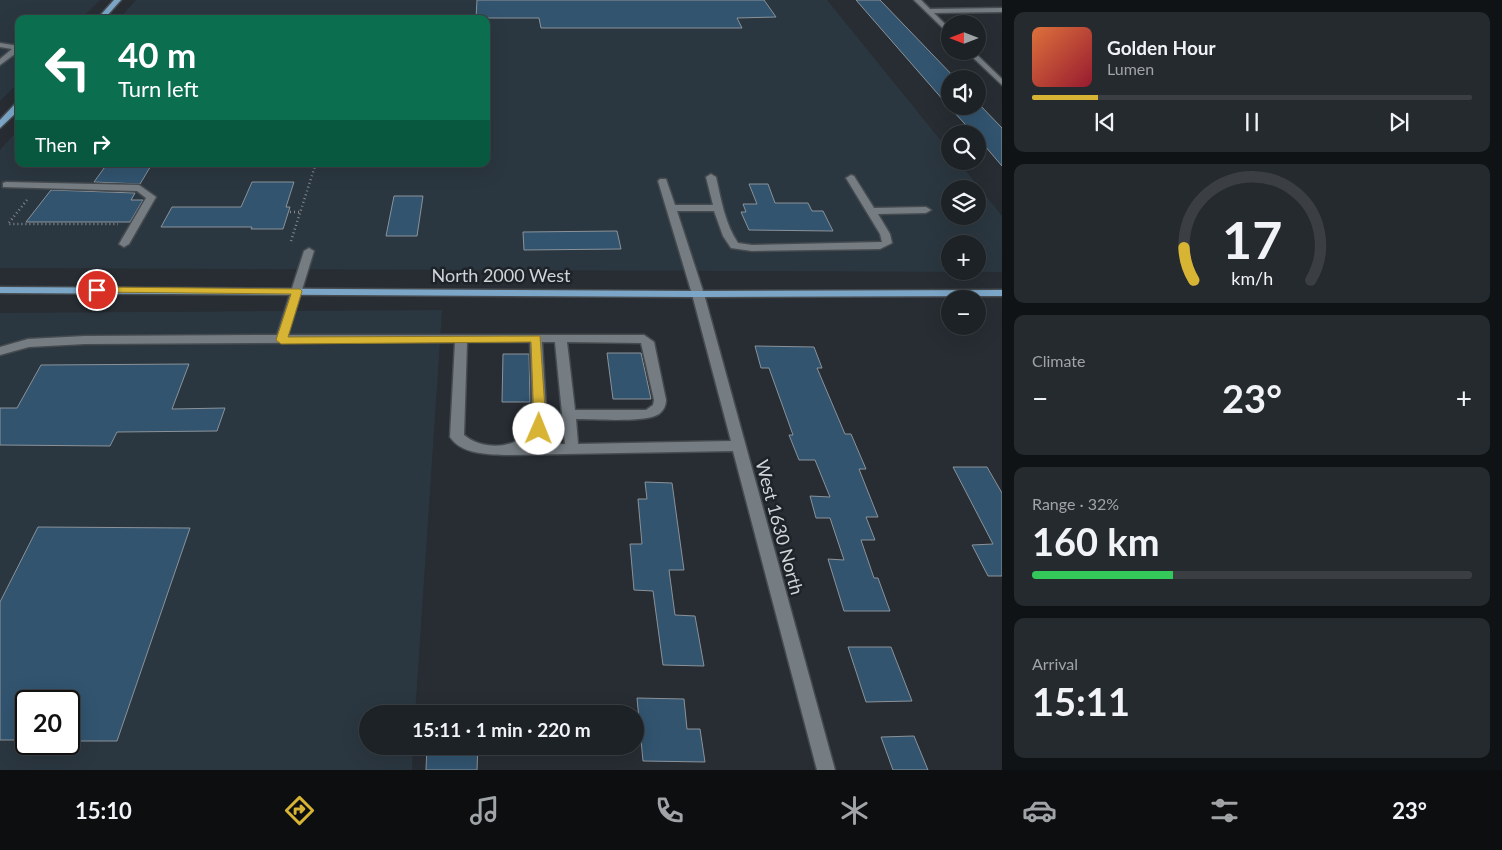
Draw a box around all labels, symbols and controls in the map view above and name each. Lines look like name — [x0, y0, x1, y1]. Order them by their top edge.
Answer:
north arrow — [941, 15, 986, 60]
map controls — [941, 15, 986, 335]
text: 40 m — [118, 33, 196, 75]
icon: left — [35, 35, 100, 100]
text: Golden Hour — [1107, 36, 1216, 59]
text: Lumen — [1107, 59, 1154, 78]
button: sound — [941, 70, 986, 115]
text: Turn left — [118, 75, 199, 102]
icon: previous — [1091, 108, 1119, 136]
icon: pause — [1238, 108, 1266, 136]
icon: next — [1385, 108, 1413, 136]
button: search — [941, 125, 986, 170]
icon: right — [87, 130, 115, 158]
text: Then — [35, 133, 77, 156]
button: layers — [941, 180, 986, 225]
text: 17 — [1222, 208, 1282, 270]
button: + — [941, 235, 986, 280]
street label: North 2000 West — [432, 264, 571, 286]
text: km/h — [1231, 267, 1273, 289]
pin — [76, 269, 118, 311]
icon: arrive — [83, 276, 111, 304]
button: − — [941, 290, 986, 335]
text: Climate — [1032, 351, 1085, 370]
text: 23° — [1222, 375, 1282, 421]
text: − — [1032, 381, 1048, 415]
text: + — [1456, 381, 1472, 415]
position arrow — [512, 402, 564, 454]
street label: West 1630 North — [751, 457, 809, 597]
text: Range · 32% — [1032, 494, 1119, 513]
text: 160 km — [1032, 518, 1160, 564]
text: Arrival — [1032, 654, 1078, 673]
text: 15:11 — [1032, 678, 1130, 724]
speed limit sign: 20 — [15, 690, 80, 755]
text: 15:11 · 1 min · 220 m — [412, 718, 591, 741]
icon: directions — [282, 793, 317, 828]
icon: music — [467, 793, 502, 828]
icon: phone — [652, 793, 687, 828]
icon: climate — [837, 793, 872, 828]
icon: car — [1022, 793, 1057, 828]
icon: filters — [1207, 793, 1242, 828]
text: 15:10 — [75, 797, 132, 824]
text: 23° — [1392, 797, 1427, 824]

